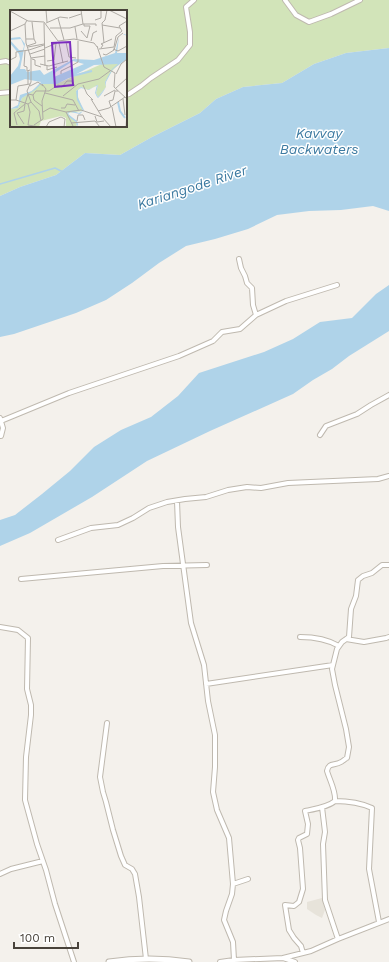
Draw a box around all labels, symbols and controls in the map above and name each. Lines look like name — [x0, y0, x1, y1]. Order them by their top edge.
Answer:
inset map — [10, 10, 127, 127]
water label: Kavvay Backwaters — [280, 125, 358, 157]
water label: Kariangode River — [135, 162, 249, 212]
scale bar — [14, 924, 78, 950]
text: 100 m — [20, 931, 55, 945]

